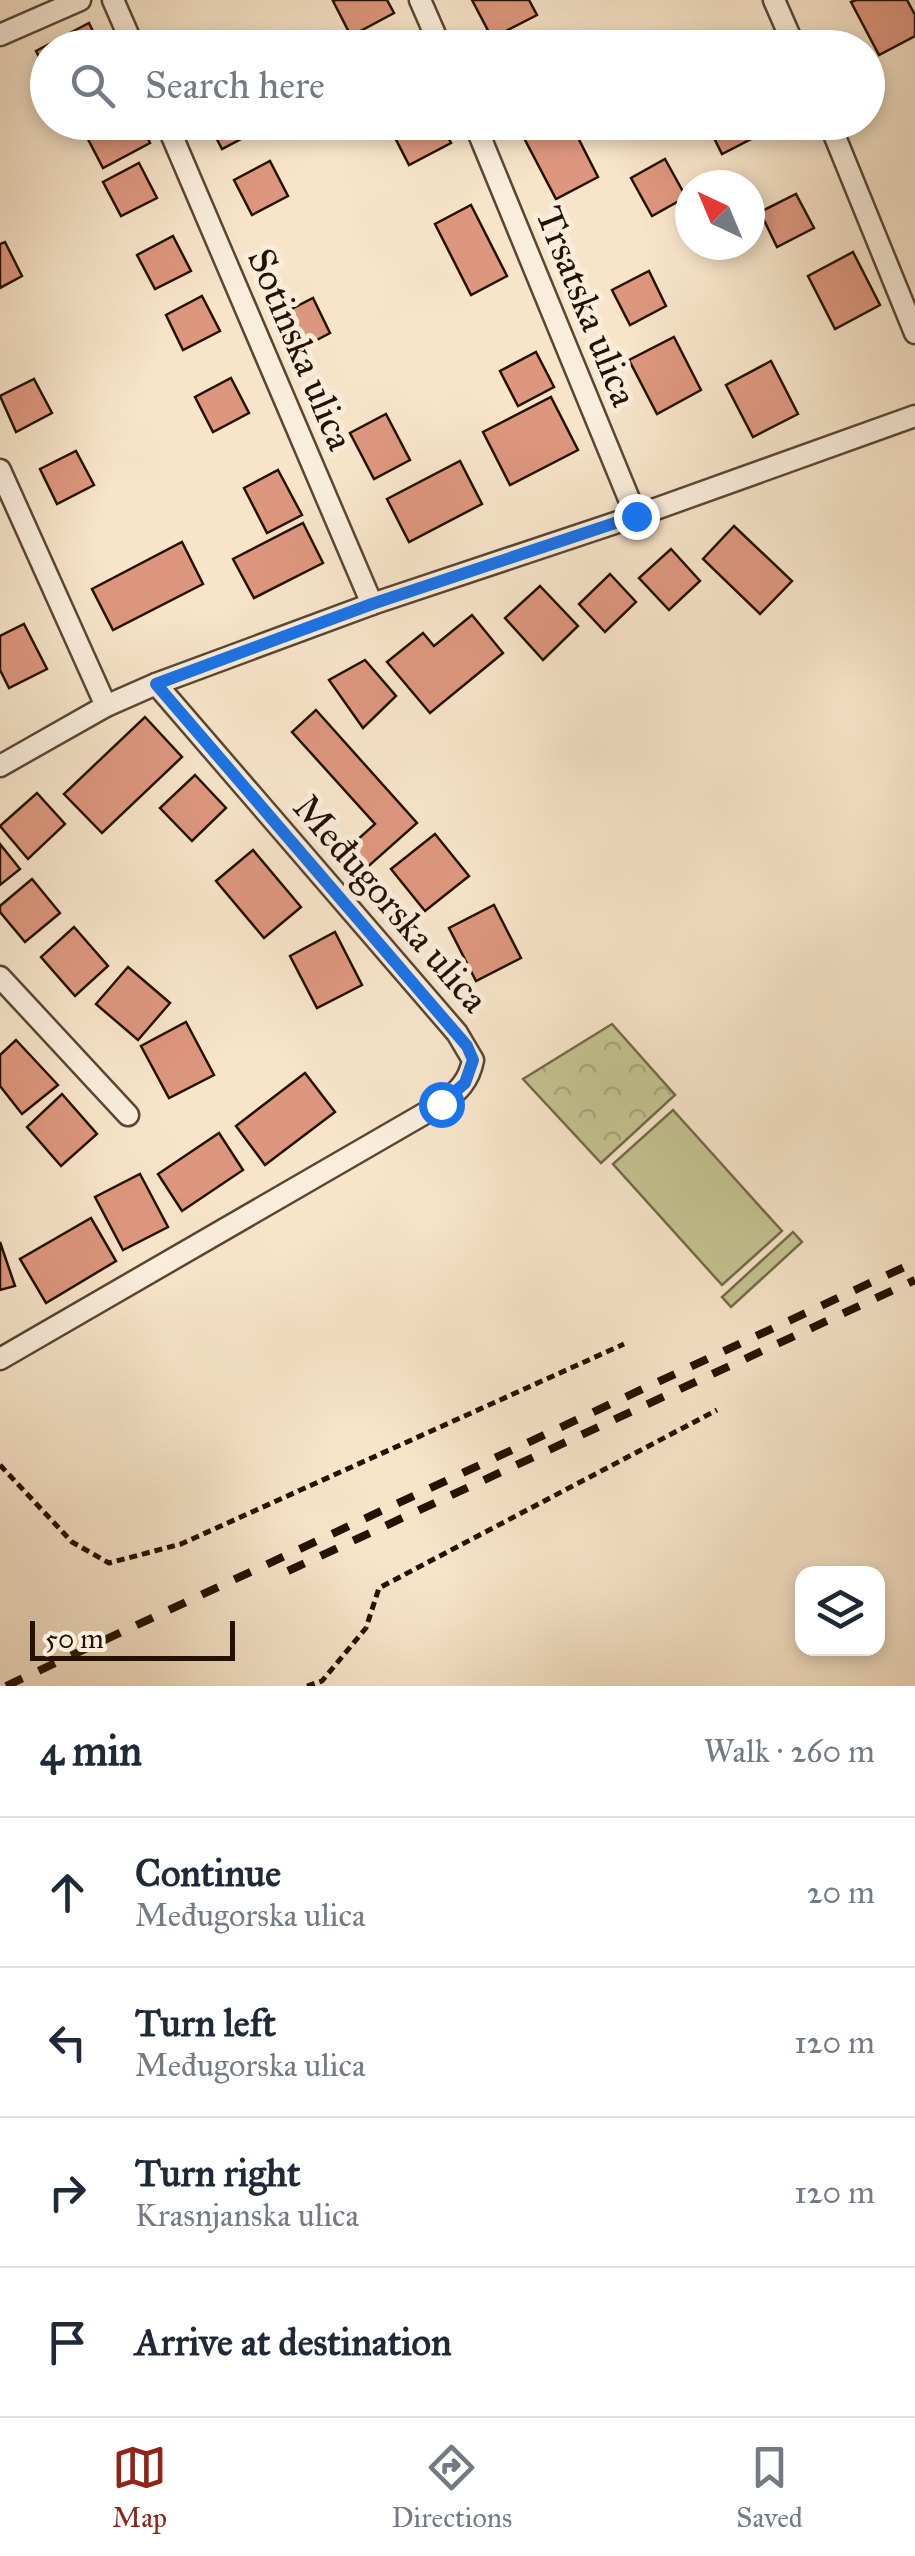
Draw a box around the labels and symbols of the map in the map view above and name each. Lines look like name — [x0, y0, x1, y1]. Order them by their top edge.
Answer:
north arrow — [675, 170, 765, 260]
street label: Trsatska ulica — [526, 199, 648, 413]
street label: Sotinska ulica — [238, 241, 364, 457]
route end — [614, 494, 660, 540]
street label: Međugorska ulica — [284, 785, 499, 1022]
route start — [419, 1082, 465, 1128]
scale bar — [30, 1616, 235, 1660]

